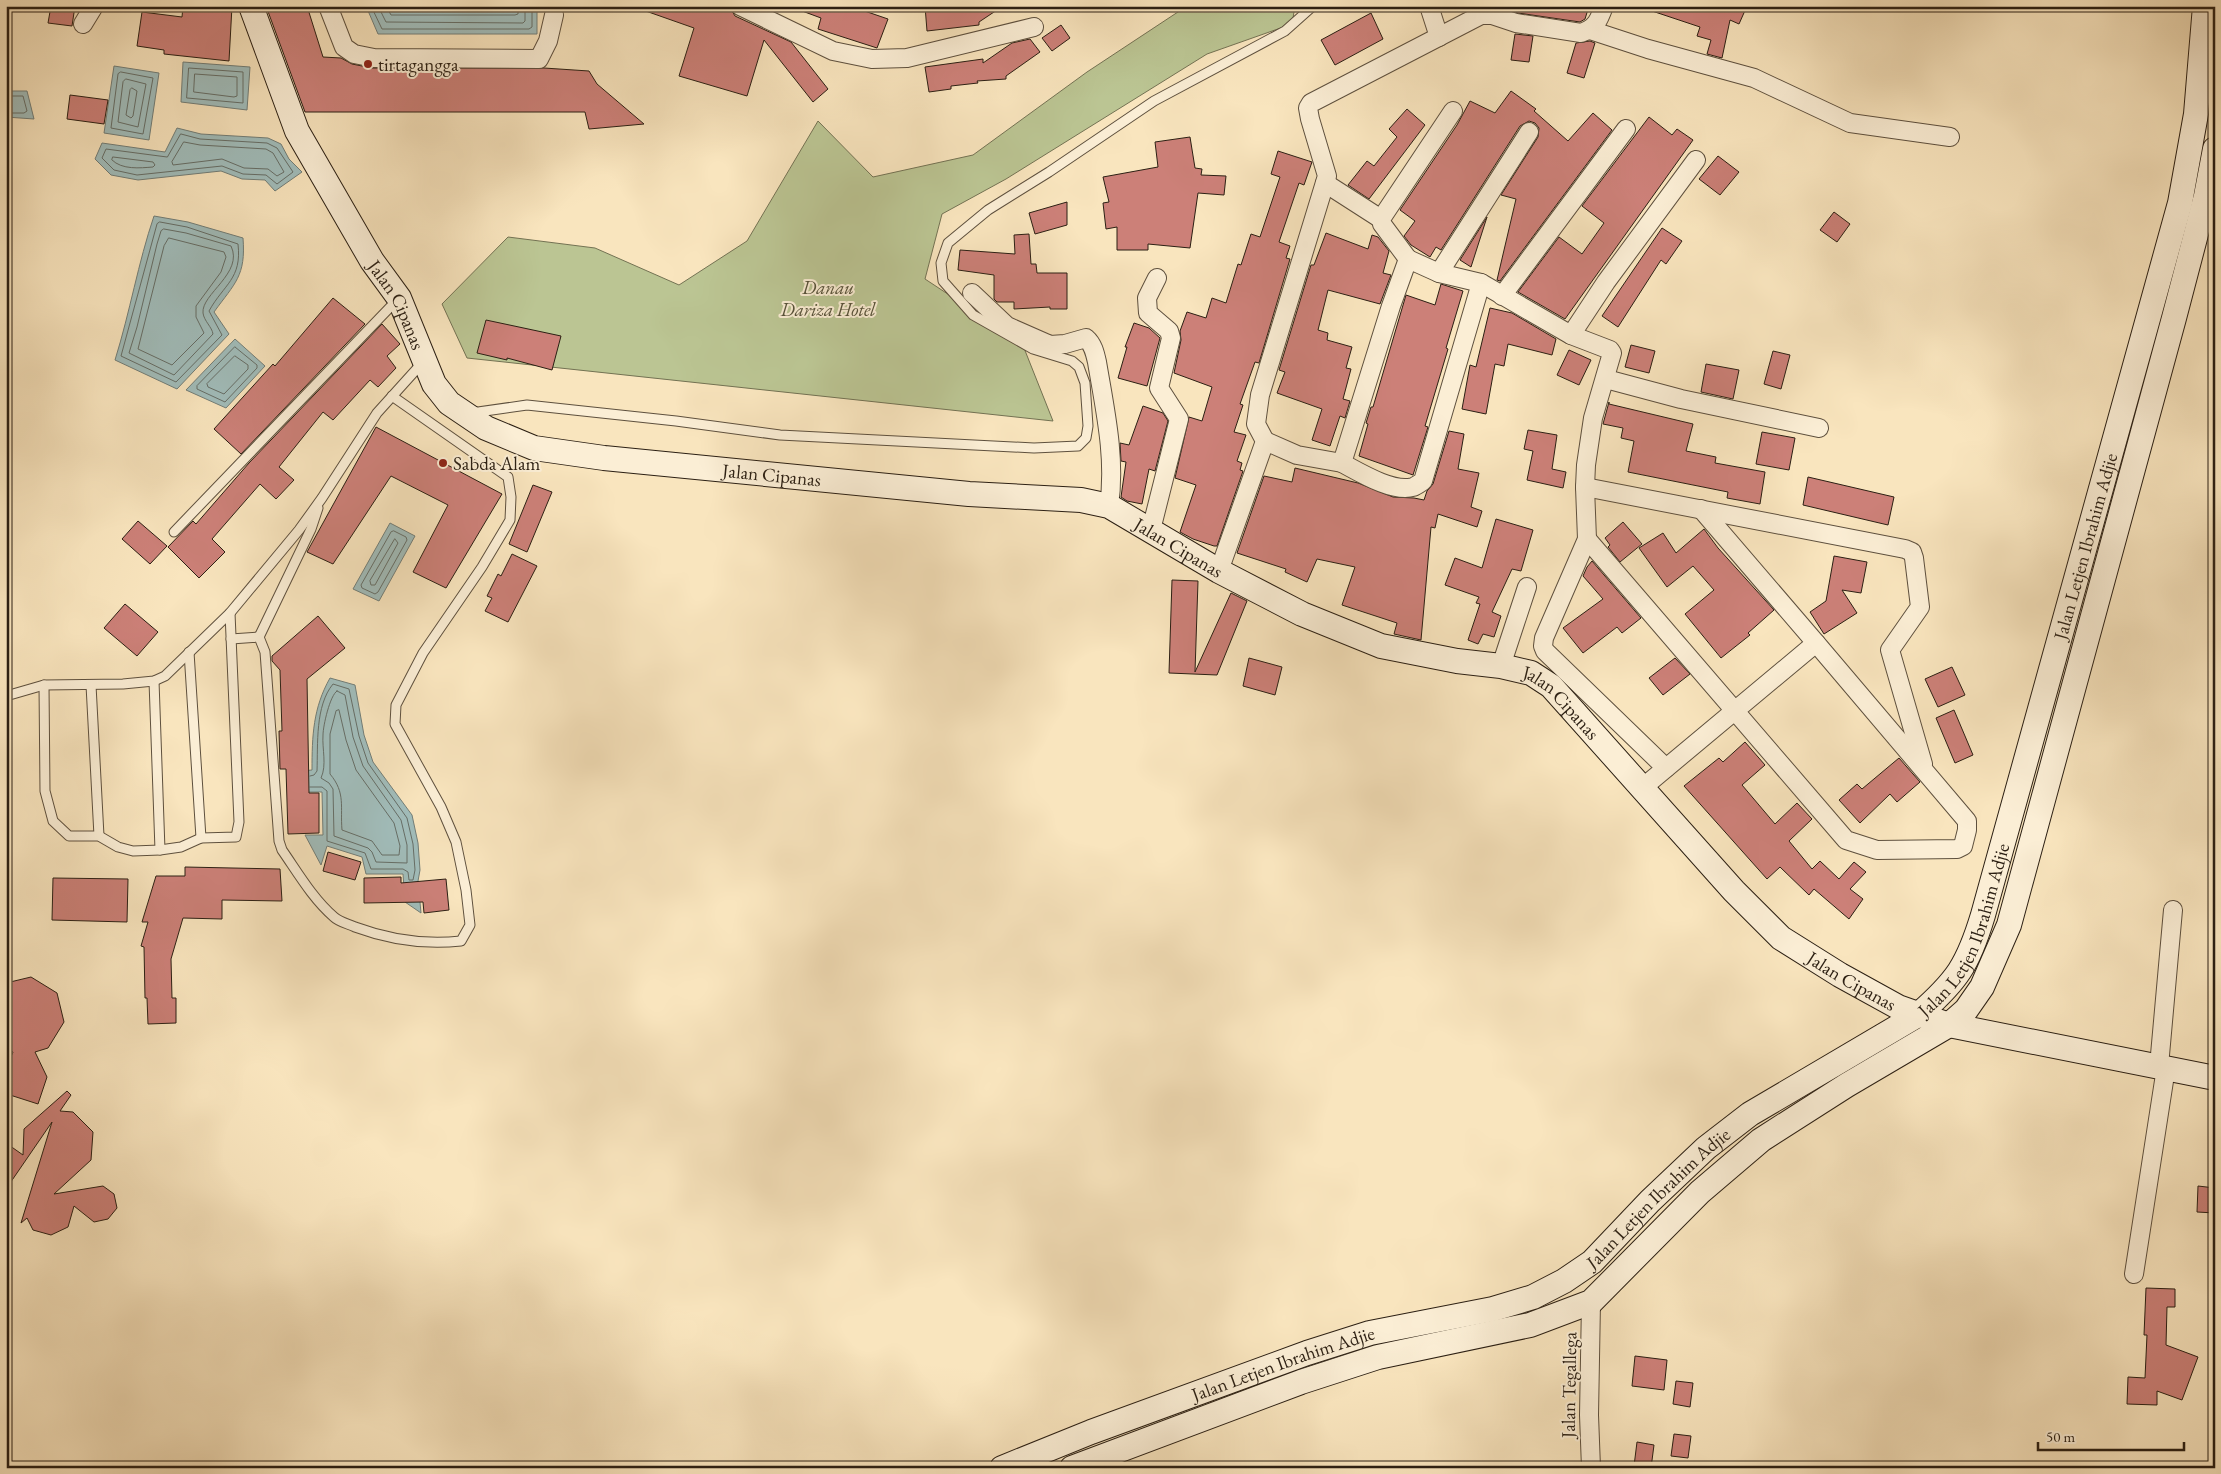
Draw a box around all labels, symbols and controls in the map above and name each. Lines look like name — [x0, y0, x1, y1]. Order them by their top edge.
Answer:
place label: tirtagangga — [378, 52, 459, 77]
marker: tirtagangga — [362, 58, 374, 70]
street label: Jalan Cipanas — [361, 253, 431, 353]
park label: Danau Dariza Hotel — [779, 275, 876, 322]
street label: Jalan Letjen Ibrahim Adjie — [2047, 450, 2123, 644]
place label: Sabda Alam — [453, 451, 540, 476]
marker: Sabda Alam — [437, 457, 449, 469]
street label: Jalan Cipanas — [719, 457, 822, 492]
street label: Jalan Cipanas — [1128, 510, 1228, 583]
street label: Jalan Cipanas — [1519, 659, 1605, 745]
street label: Jalan Letjen Ibrahim Adjie — [1911, 840, 2015, 1024]
street label: Jalan Cipanas — [1801, 944, 1901, 1016]
street label: Jalan Letjen Ibrahim Adjie — [1580, 1122, 1735, 1276]
street label: Jalan Letjen Ibrahim Adjie — [1186, 1320, 1377, 1407]
street label: Jalan Tegallega — [1556, 1331, 1582, 1440]
scale bar — [2038, 1419, 2185, 1451]
text: 50 m — [2046, 1427, 2075, 1446]

